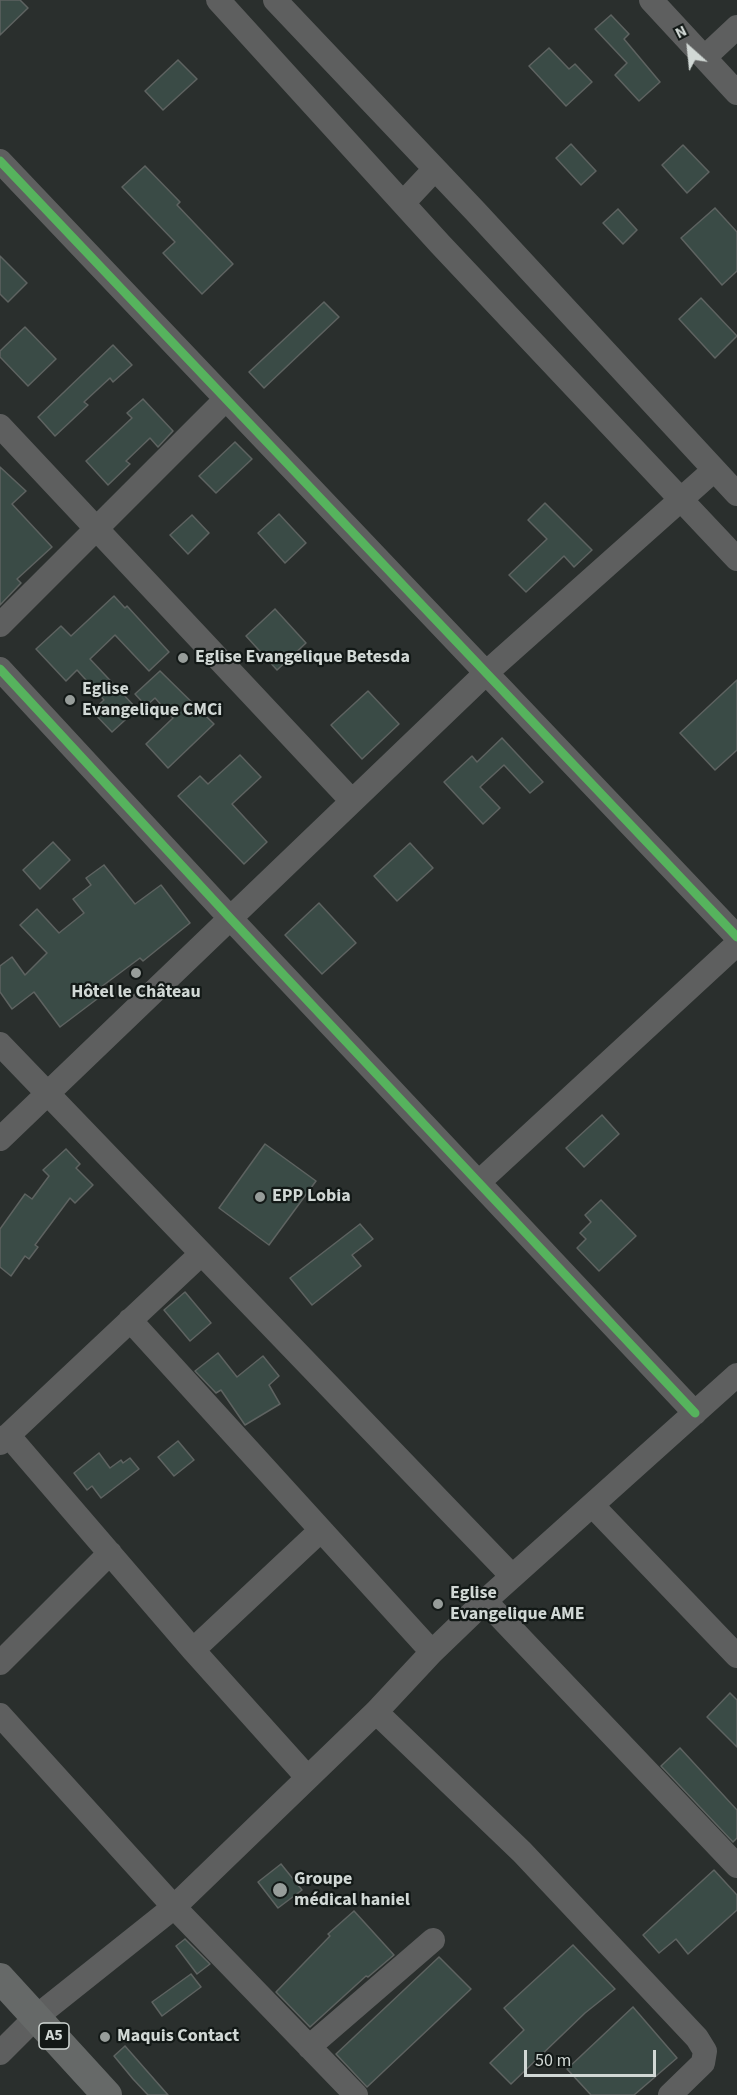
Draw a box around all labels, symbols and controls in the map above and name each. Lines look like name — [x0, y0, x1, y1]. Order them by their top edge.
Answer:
north arrow — [659, 18, 719, 78]
text: N — [671, 20, 691, 44]
place label: Eglise Evangelique Betesda — [195, 647, 410, 669]
marker: Eglise Evangelique Betesda — [176, 651, 190, 665]
place label: Eglise Evangelique CMCi — [82, 679, 222, 722]
marker: Eglise Evangelique CMCi — [63, 693, 77, 707]
marker: Hôtel le Château — [129, 966, 143, 980]
place label: Hôtel le Château — [71, 982, 201, 1004]
place label: EPP Lobia — [272, 1186, 351, 1208]
marker: EPP Lobia — [253, 1190, 267, 1204]
place label: Eglise Evangelique AME — [450, 1583, 585, 1626]
marker: Eglise Evangelique AME — [431, 1597, 445, 1611]
place label: Groupe médical haniel — [294, 1869, 410, 1912]
marker: Groupe médical haniel — [271, 1881, 289, 1899]
road number: A5 — [39, 2023, 69, 2049]
place label: Maquis Contact — [117, 2026, 239, 2048]
marker: Maquis Contact — [98, 2030, 112, 2044]
scale bar — [527, 2038, 659, 2076]
text: 50 m — [535, 2048, 571, 2073]

